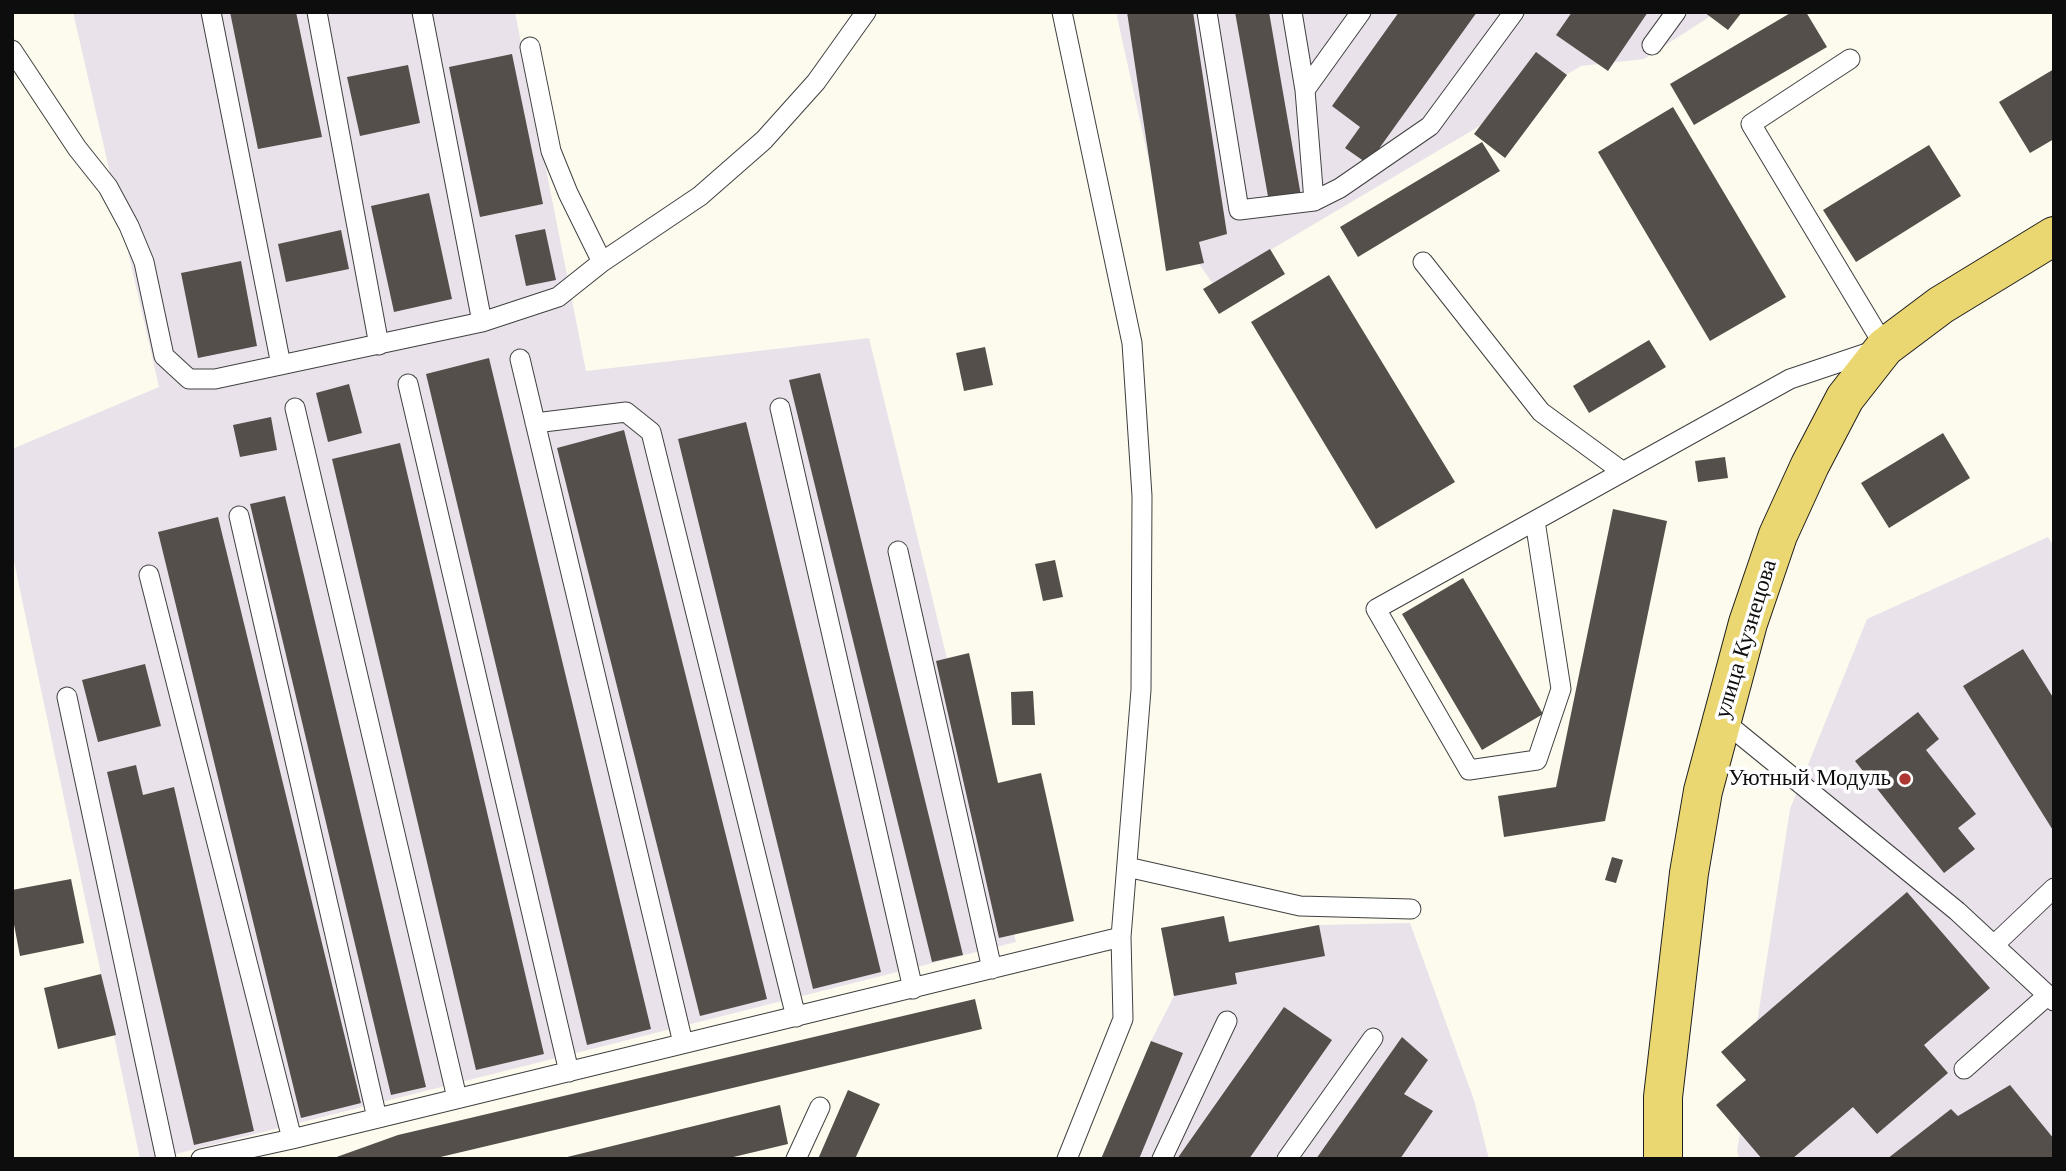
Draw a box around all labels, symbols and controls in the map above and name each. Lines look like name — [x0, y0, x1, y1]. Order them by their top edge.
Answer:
street label: улица Кузнецова — [1709, 556, 1783, 722]
place label: Уютный Модуль — [1728, 765, 1891, 793]
marker: Уютный Модуль — [1897, 771, 1913, 787]

